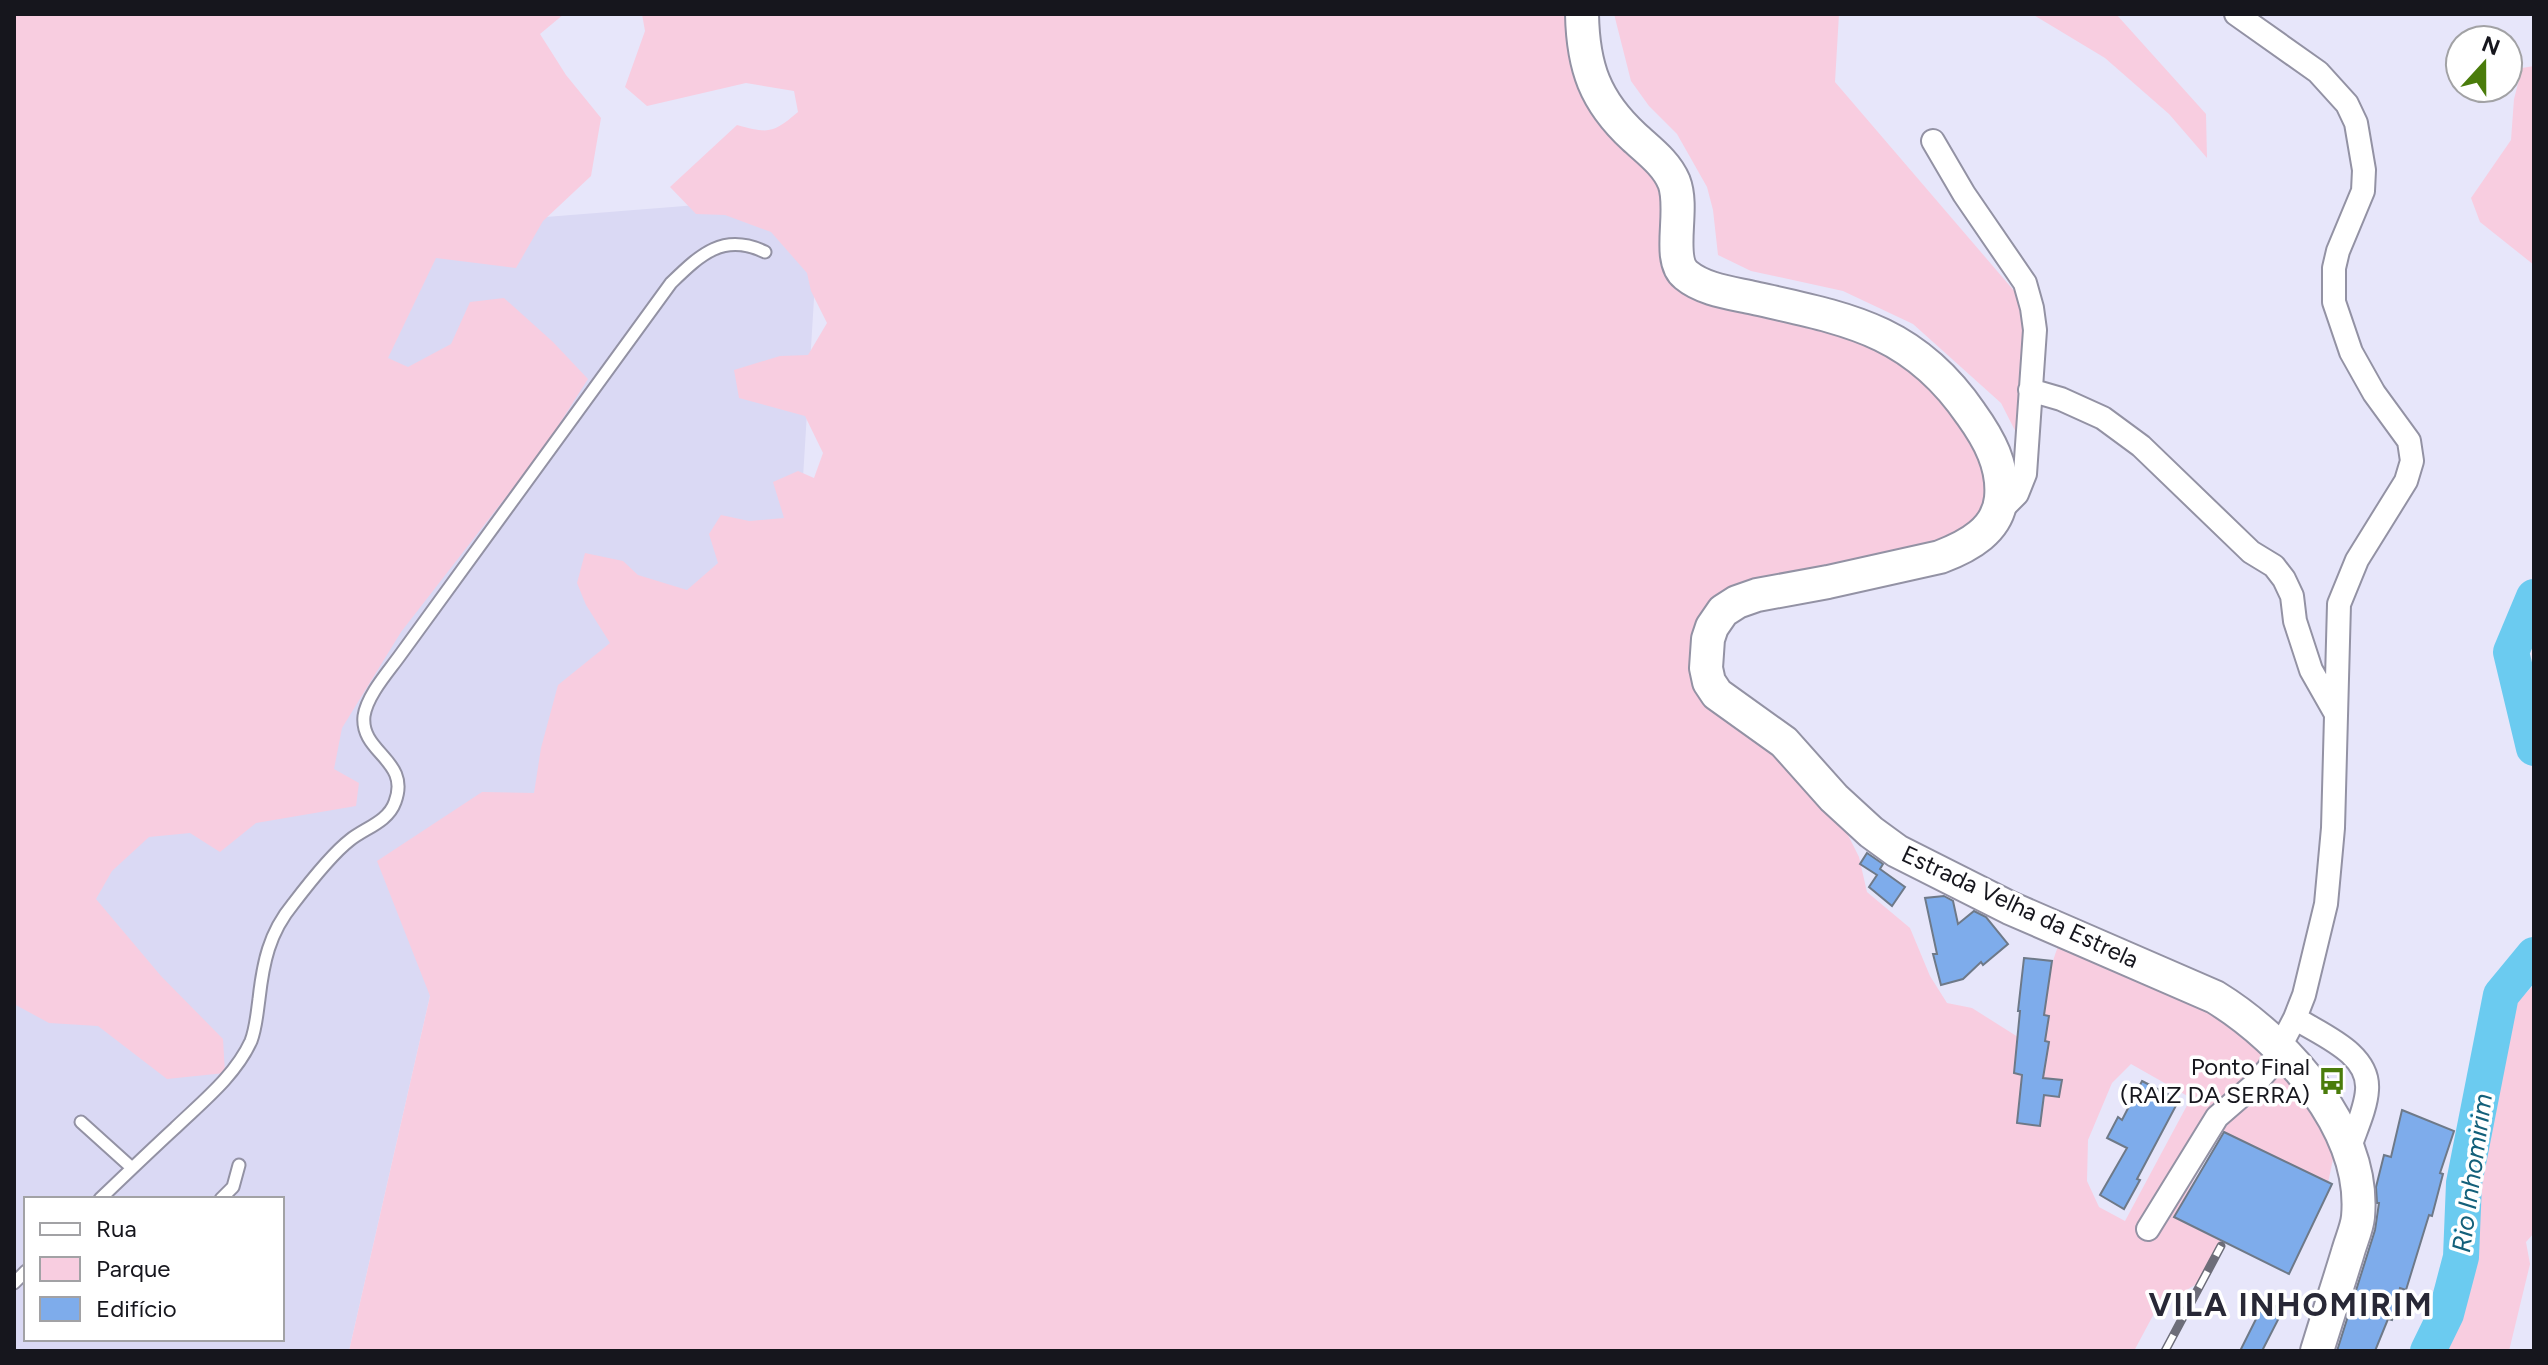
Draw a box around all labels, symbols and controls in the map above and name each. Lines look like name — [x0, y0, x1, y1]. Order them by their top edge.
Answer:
north arrow — [2444, 24, 2524, 104]
text: N — [2478, 30, 2504, 61]
street label: Estrada Velha da Estrela — [1897, 839, 2143, 974]
place label: Ponto Final (RAIZ DA SERRA) — [2120, 1052, 2310, 1109]
bus stop icon: Ponto Final (RAIZ DA SERRA) — [2317, 1066, 2347, 1096]
water label: Rio Inhomirim — [2445, 1091, 2499, 1255]
legend — [24, 1197, 284, 1341]
text: Rua — [96, 1214, 137, 1243]
text: Parque — [96, 1254, 170, 1283]
district label: VILA INHOMIRIM — [2148, 1286, 2434, 1324]
text: Edifício — [96, 1294, 177, 1323]

